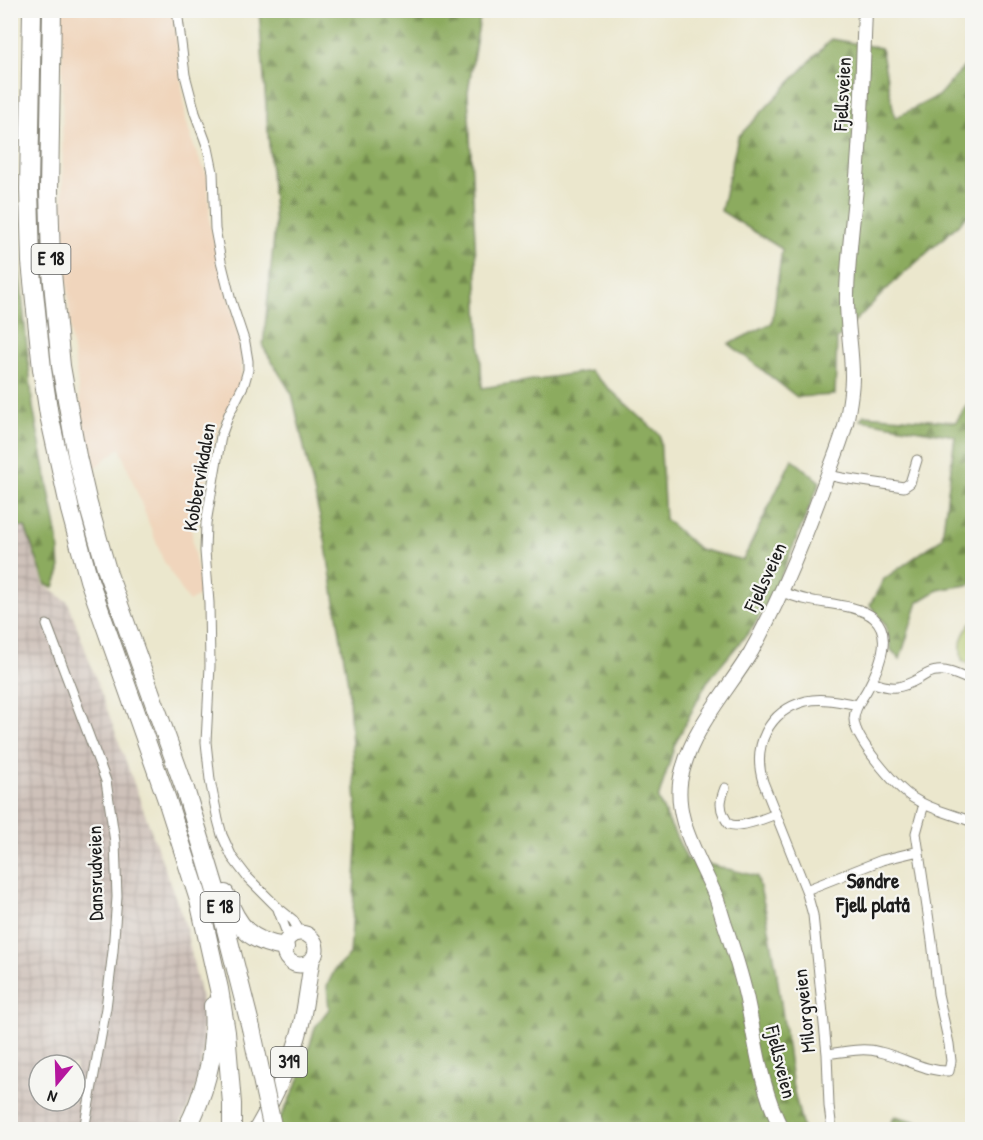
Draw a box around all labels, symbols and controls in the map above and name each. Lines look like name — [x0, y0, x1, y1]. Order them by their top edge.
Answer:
street label: Fjellsveien — [826, 56, 857, 133]
road number: E 18 — [32, 244, 70, 274]
street label: Kobbervikdalen — [176, 421, 221, 533]
street label: Fjellsveien — [736, 538, 792, 617]
street label: Dansrudveien — [80, 825, 109, 921]
district label: Søndre Fjell platå — [835, 866, 910, 920]
road number: E 18 — [200, 892, 240, 922]
street label: Milorgveien — [786, 968, 821, 1054]
street label: Fjellsveien — [759, 1022, 804, 1101]
road number: 319 — [271, 1047, 307, 1077]
north arrow — [27, 1053, 87, 1113]
text: N — [44, 1085, 60, 1109]

